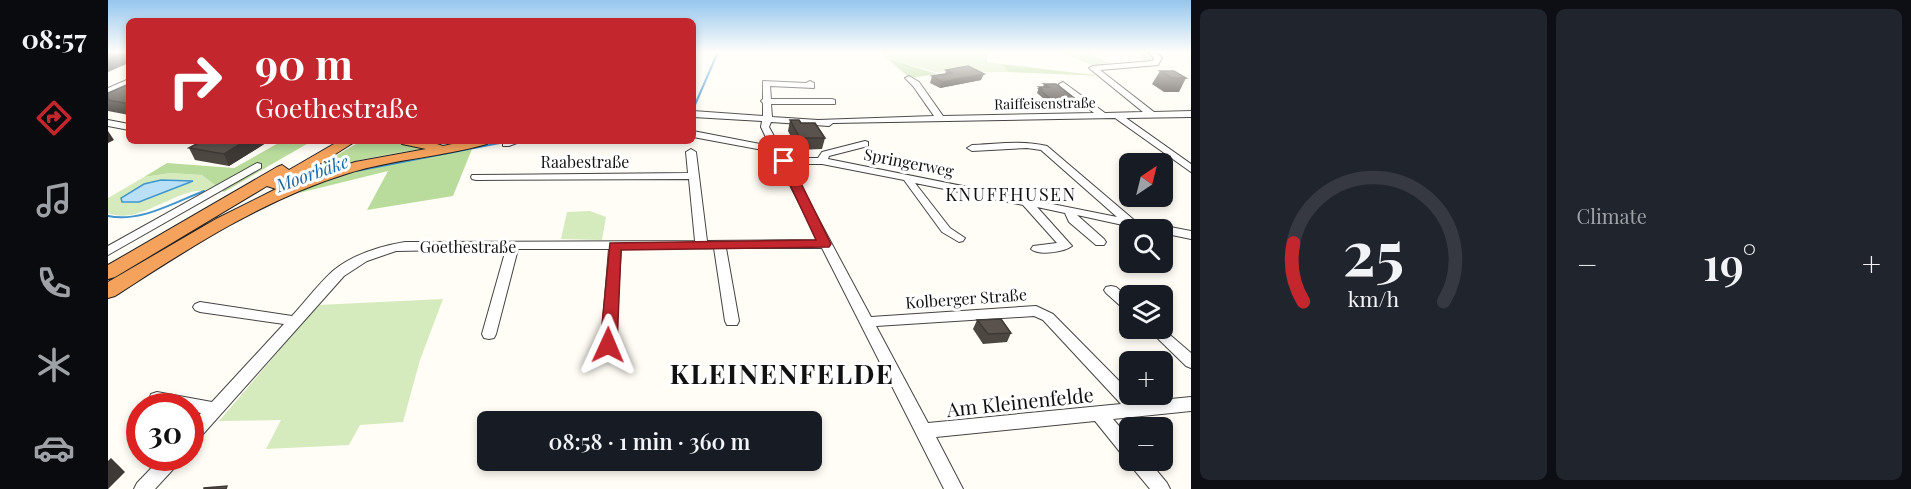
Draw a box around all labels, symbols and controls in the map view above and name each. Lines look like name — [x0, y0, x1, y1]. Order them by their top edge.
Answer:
text: 08:57 — [21, 20, 87, 56]
text: 90 m — [255, 35, 353, 91]
icon: right — [156, 42, 234, 120]
text: Goethestraße — [255, 89, 418, 125]
street label: Raiffeisenstraße — [994, 93, 1096, 113]
icon: directions — [33, 97, 75, 139]
pin — [758, 135, 809, 186]
street label: Springerweg — [862, 143, 956, 181]
icon: arrive — [767, 144, 800, 177]
water label: Moorbäke — [271, 149, 352, 198]
street label: Raabestraße — [541, 151, 629, 172]
north arrow — [1119, 153, 1173, 207]
map controls — [1119, 153, 1173, 471]
icon: music — [33, 179, 75, 221]
district label: KNUFFHUSEN — [945, 182, 1077, 206]
text: Climate — [1577, 202, 1647, 229]
text: 25 — [1343, 208, 1404, 292]
button: search — [1119, 219, 1173, 273]
text: 19° — [1703, 232, 1757, 292]
street label: Goethestraße — [420, 236, 516, 257]
text: − — [1577, 241, 1598, 285]
text: + — [1862, 241, 1881, 285]
icon: phone — [33, 262, 75, 304]
street label: Kolberger Straße — [904, 283, 1028, 313]
text: km/h — [1348, 284, 1399, 312]
button: layers — [1119, 285, 1173, 339]
position arrow — [576, 313, 640, 377]
icon: climate — [33, 344, 75, 386]
button: + — [1119, 351, 1173, 405]
district label: KLEINENFELDE — [670, 355, 894, 391]
street label: Am Kleinenfelde — [944, 380, 1095, 422]
speed limit sign: 30 — [126, 393, 204, 471]
button: − — [1119, 417, 1173, 471]
text: 08:58 · 1 min · 360 m — [549, 426, 750, 456]
icon: car — [33, 427, 75, 469]

